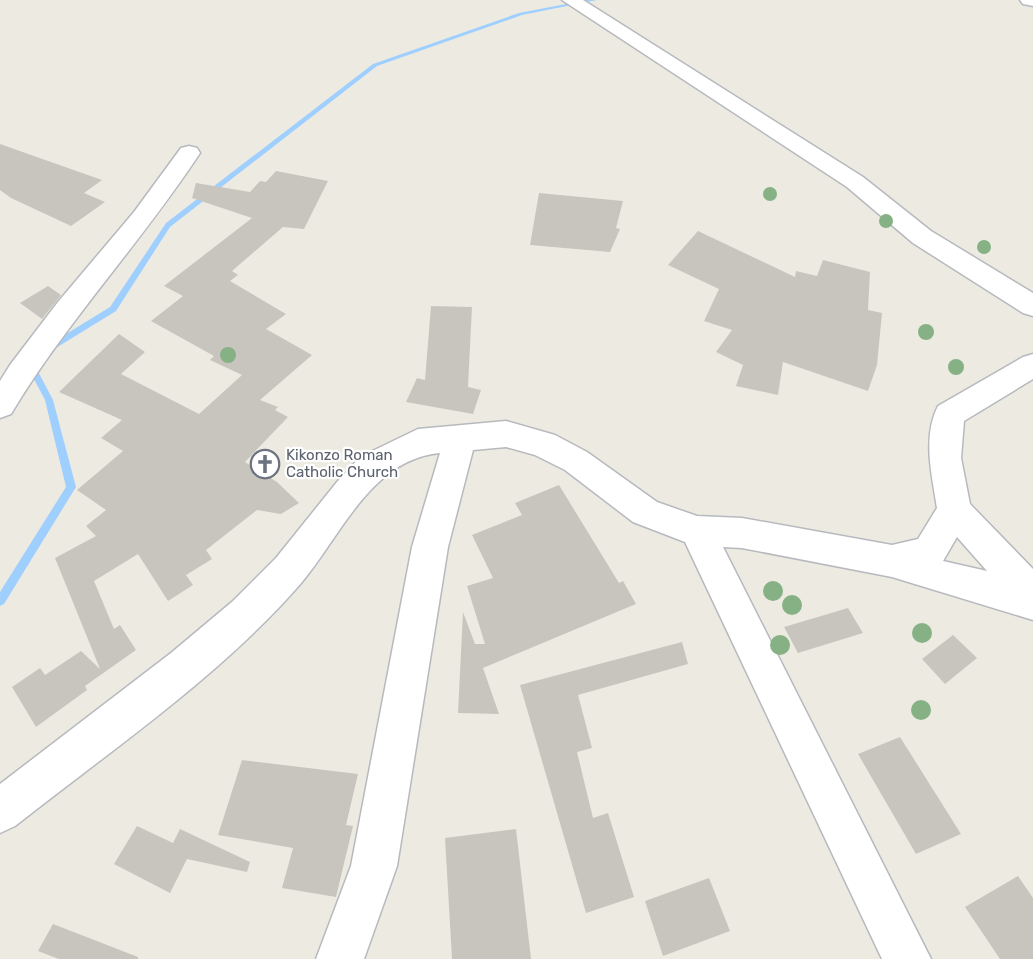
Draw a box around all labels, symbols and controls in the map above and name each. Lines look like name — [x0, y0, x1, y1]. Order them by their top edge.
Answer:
place label: Kikonzo Roman Catholic Church — [286, 446, 398, 481]
church icon: Kikonzo Roman Catholic Church — [249, 448, 281, 480]

